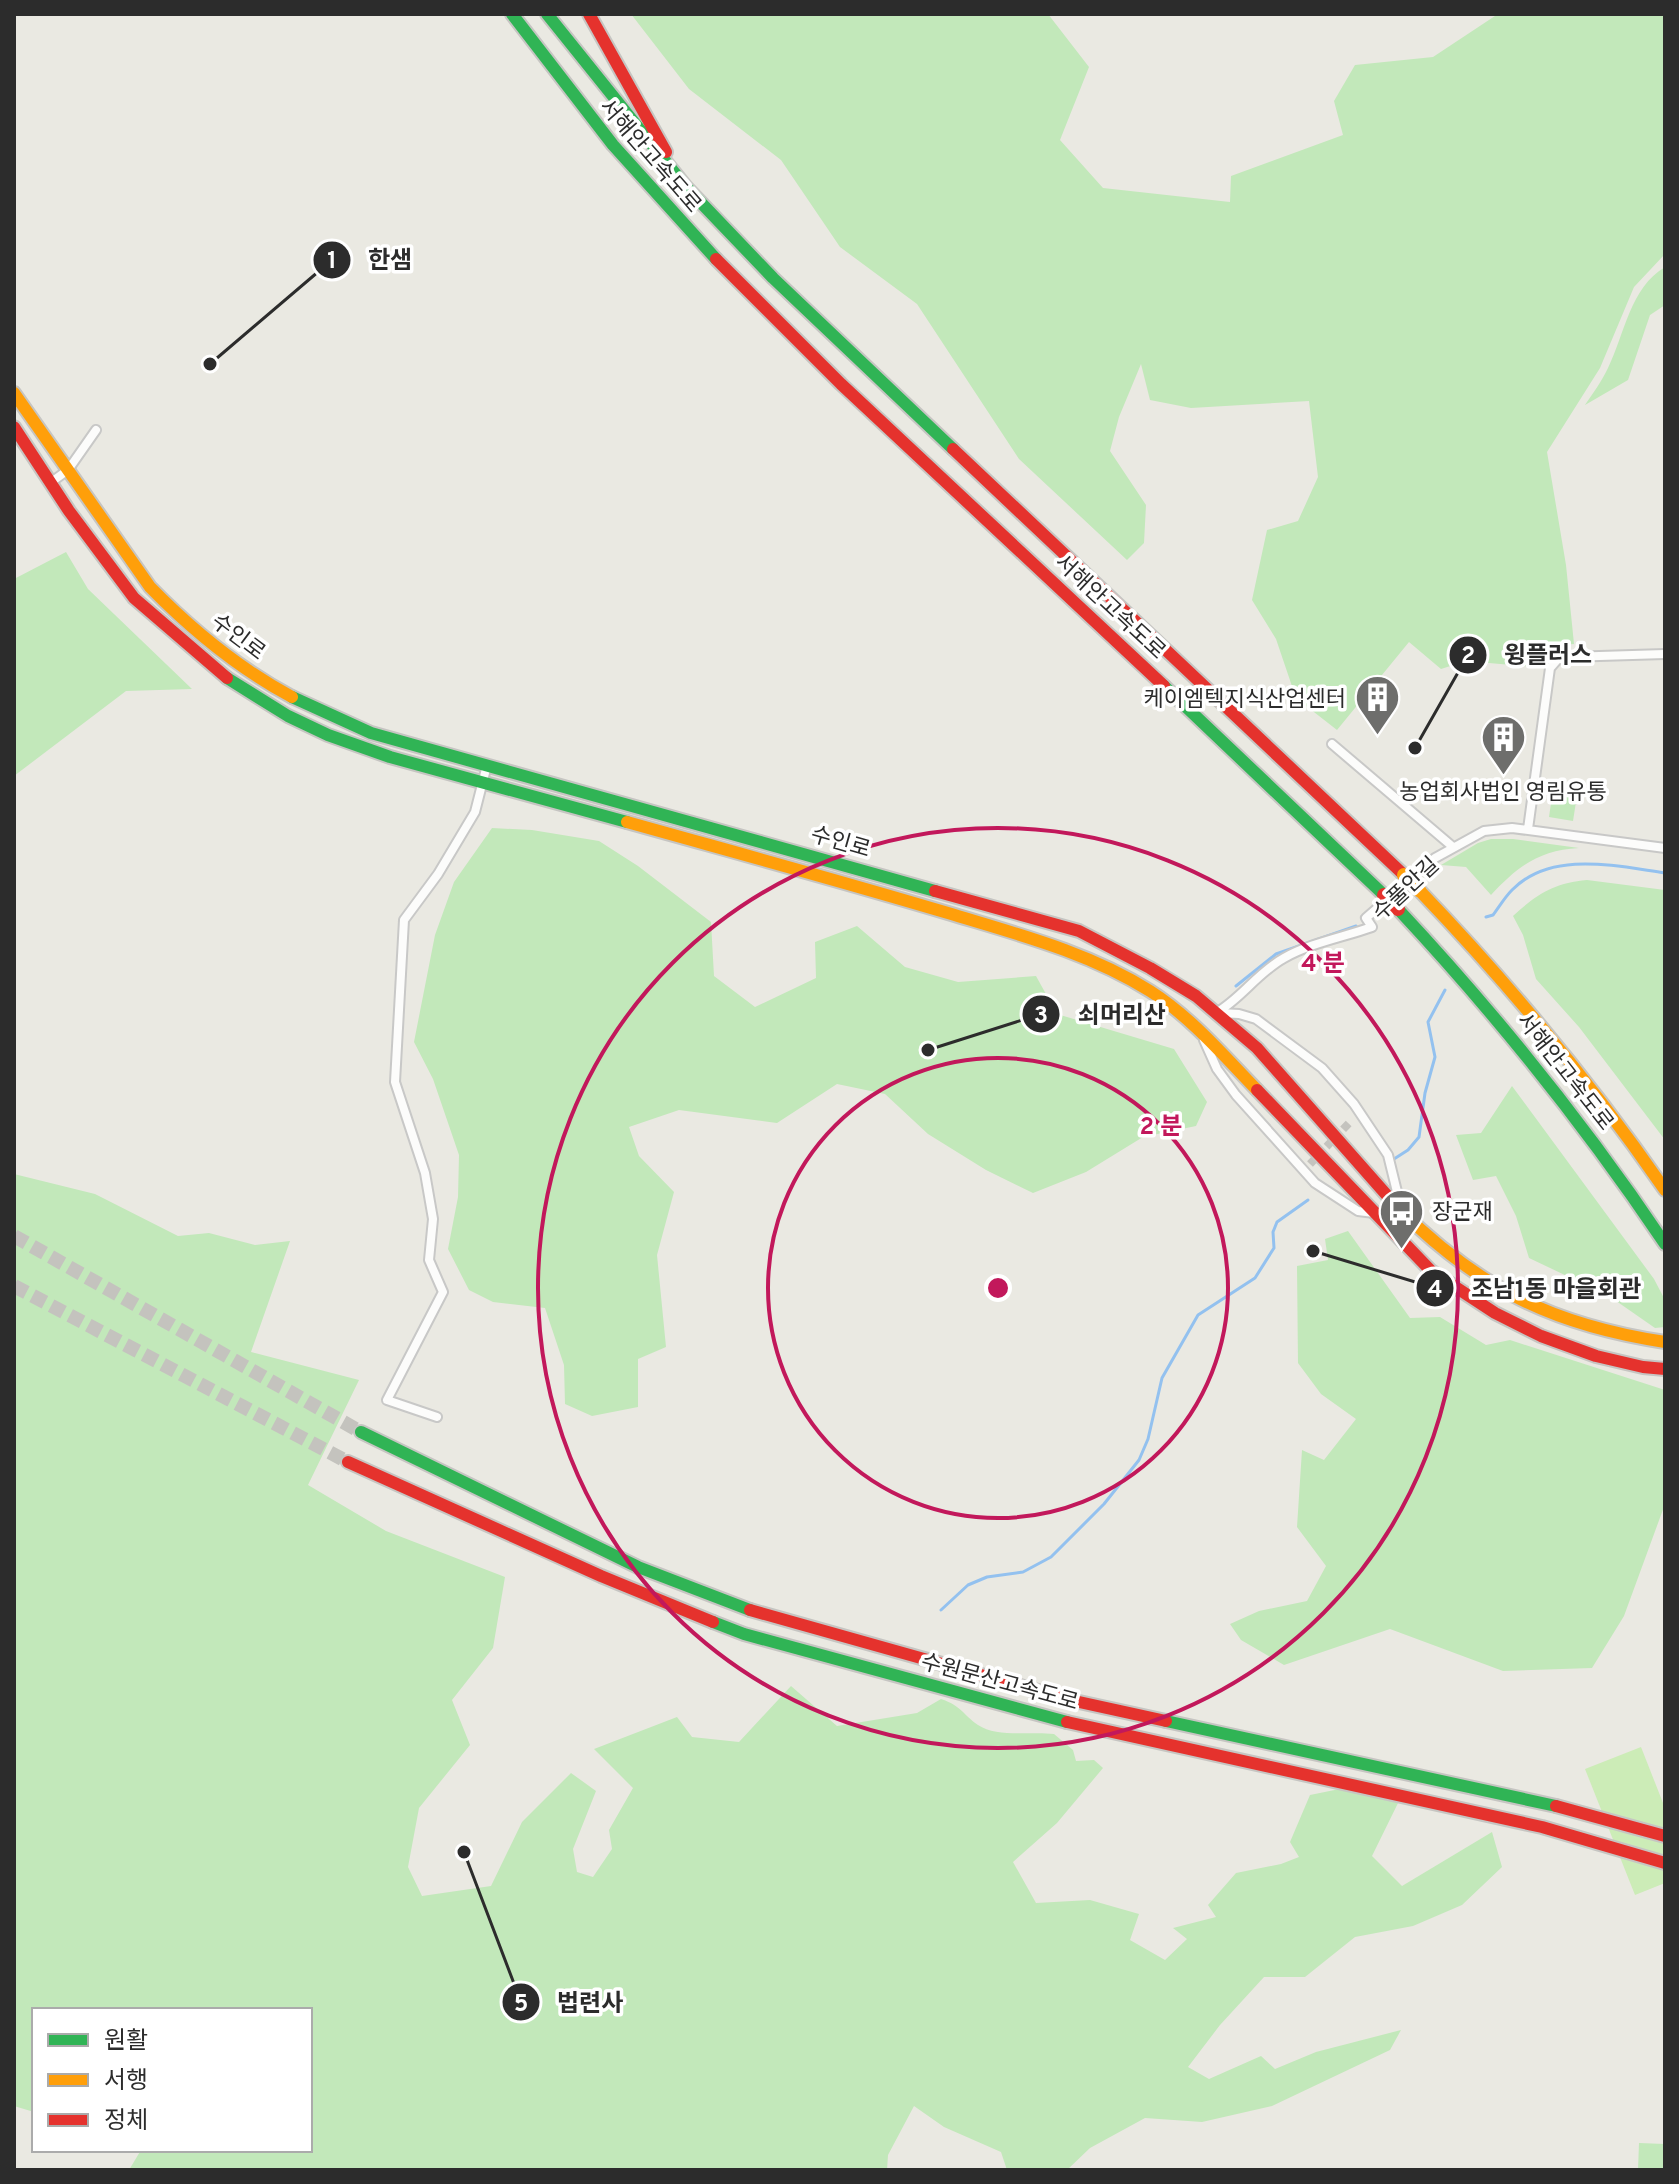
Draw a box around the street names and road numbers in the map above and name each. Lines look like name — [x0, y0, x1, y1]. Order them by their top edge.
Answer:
street label: 서해안고속도로 — [592, 94, 706, 219]
street label: 서해안고속도로 — [1048, 550, 1170, 666]
street label: 수인로 — [205, 609, 270, 667]
street label: 수인로 — [807, 822, 873, 865]
street label: 수풀안길 — [1368, 852, 1446, 927]
street label: 서해안고속도로 — [1510, 1008, 1618, 1137]
street label: 수원문산고속도로 — [918, 1649, 1081, 1717]

